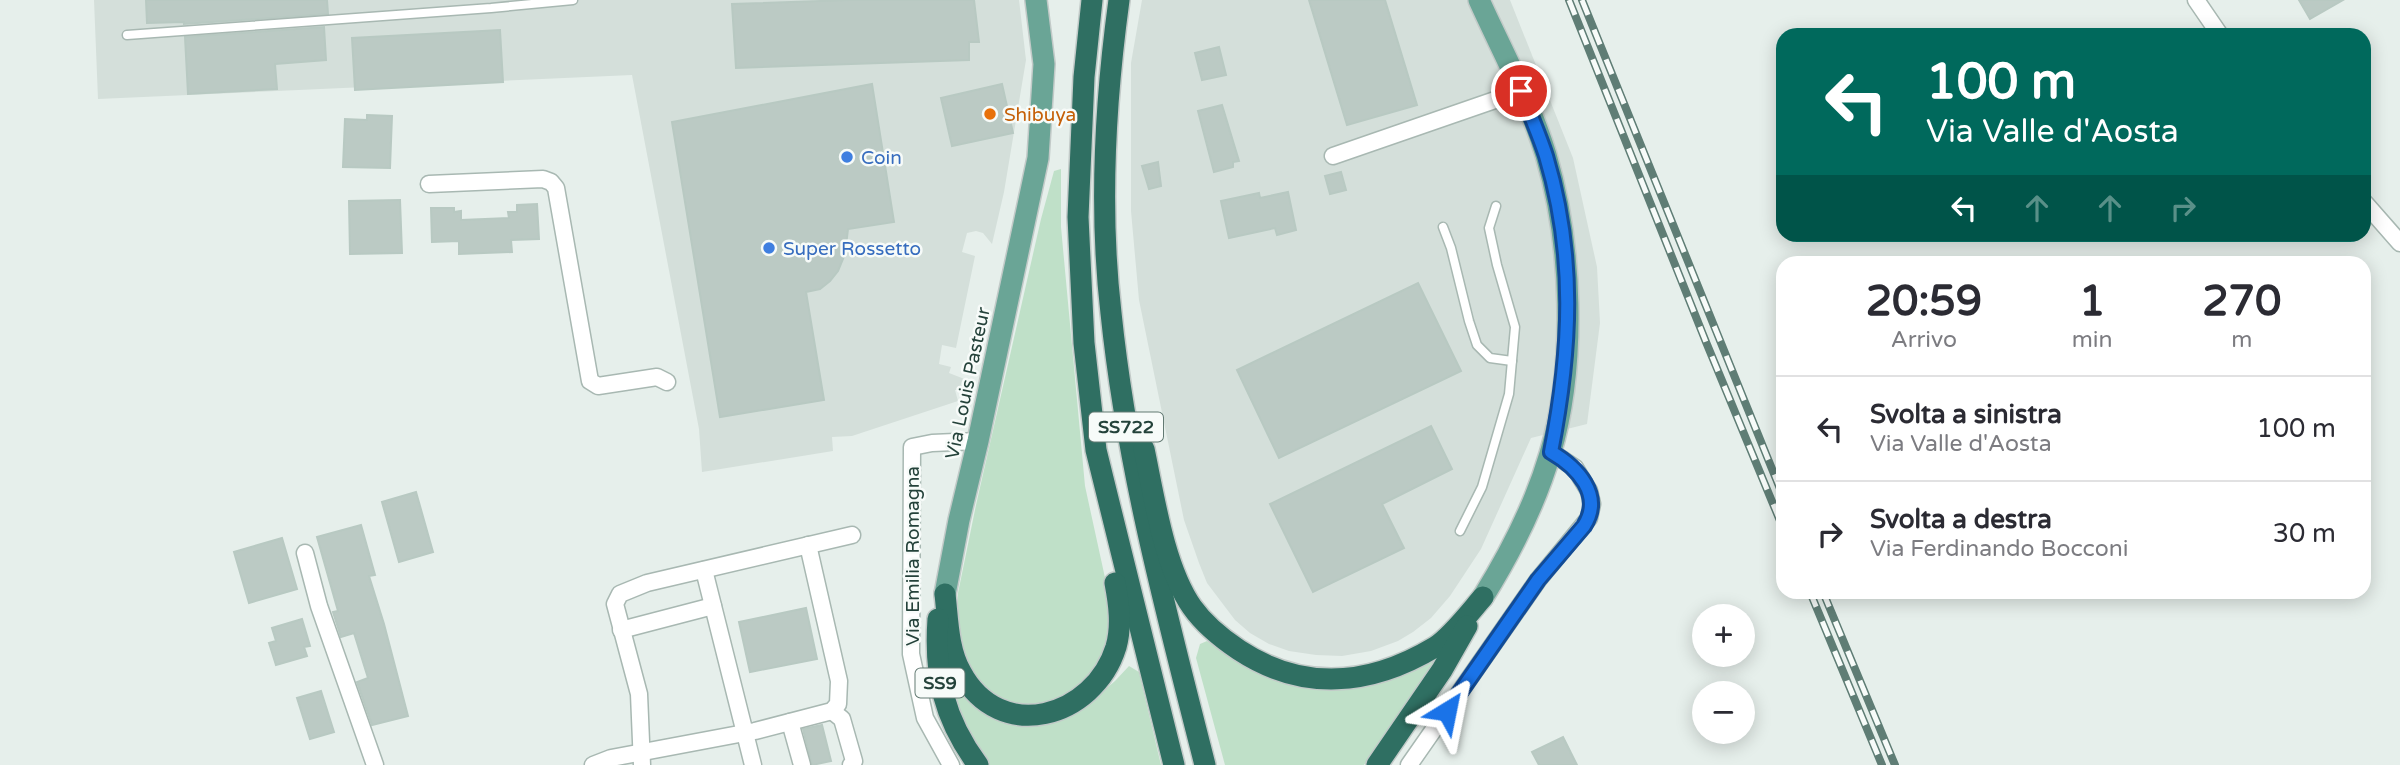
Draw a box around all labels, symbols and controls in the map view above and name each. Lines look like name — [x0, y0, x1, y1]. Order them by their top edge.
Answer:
text: 100 m — [1926, 53, 2076, 112]
icon: left — [1811, 56, 1902, 147]
pin — [1491, 61, 1551, 121]
icon: arrive — [1502, 72, 1540, 110]
place label: Shibuya — [1004, 104, 1076, 126]
marker: Shibuya — [982, 106, 998, 122]
text: Via Valle d'Aosta — [1926, 113, 2179, 151]
place label: Coin — [861, 147, 902, 169]
marker: Coin — [839, 149, 855, 165]
icon: left — [1945, 189, 1983, 227]
icon: ahead — [2018, 189, 2056, 227]
icon: ahead — [2091, 189, 2129, 227]
icon: right — [2164, 189, 2202, 227]
place label: Super Rossetto — [783, 238, 921, 260]
marker: Super Rossetto — [761, 240, 777, 256]
text: 20:59 — [1866, 276, 1982, 327]
text: 1 — [2079, 276, 2105, 327]
text: 270 — [2202, 276, 2281, 327]
street label: Via Louis Pasteur — [941, 304, 995, 461]
text: Arrivo — [1891, 326, 1957, 354]
text: min — [2072, 326, 2113, 354]
text: m — [2231, 326, 2252, 354]
text: Svolta a sinistra — [1870, 399, 2062, 430]
icon: left — [1811, 410, 1849, 448]
road number: SS722 — [1089, 412, 1163, 442]
text: 100 m — [2256, 413, 2336, 444]
text: Via Valle d'Aosta — [1870, 430, 2052, 458]
street label: Via Emilia Romagna — [902, 466, 924, 646]
text: Svolta a destra — [1870, 504, 2052, 535]
icon: right — [1811, 515, 1849, 553]
text: 30 m — [2273, 518, 2336, 549]
text: Via Ferdinando Bocconi — [1870, 535, 2128, 563]
map controls — [1692, 604, 1755, 744]
button: + — [1692, 604, 1755, 667]
road number: SS9 — [916, 668, 964, 698]
position arrow — [1410, 674, 1484, 748]
button: − — [1692, 681, 1755, 744]

